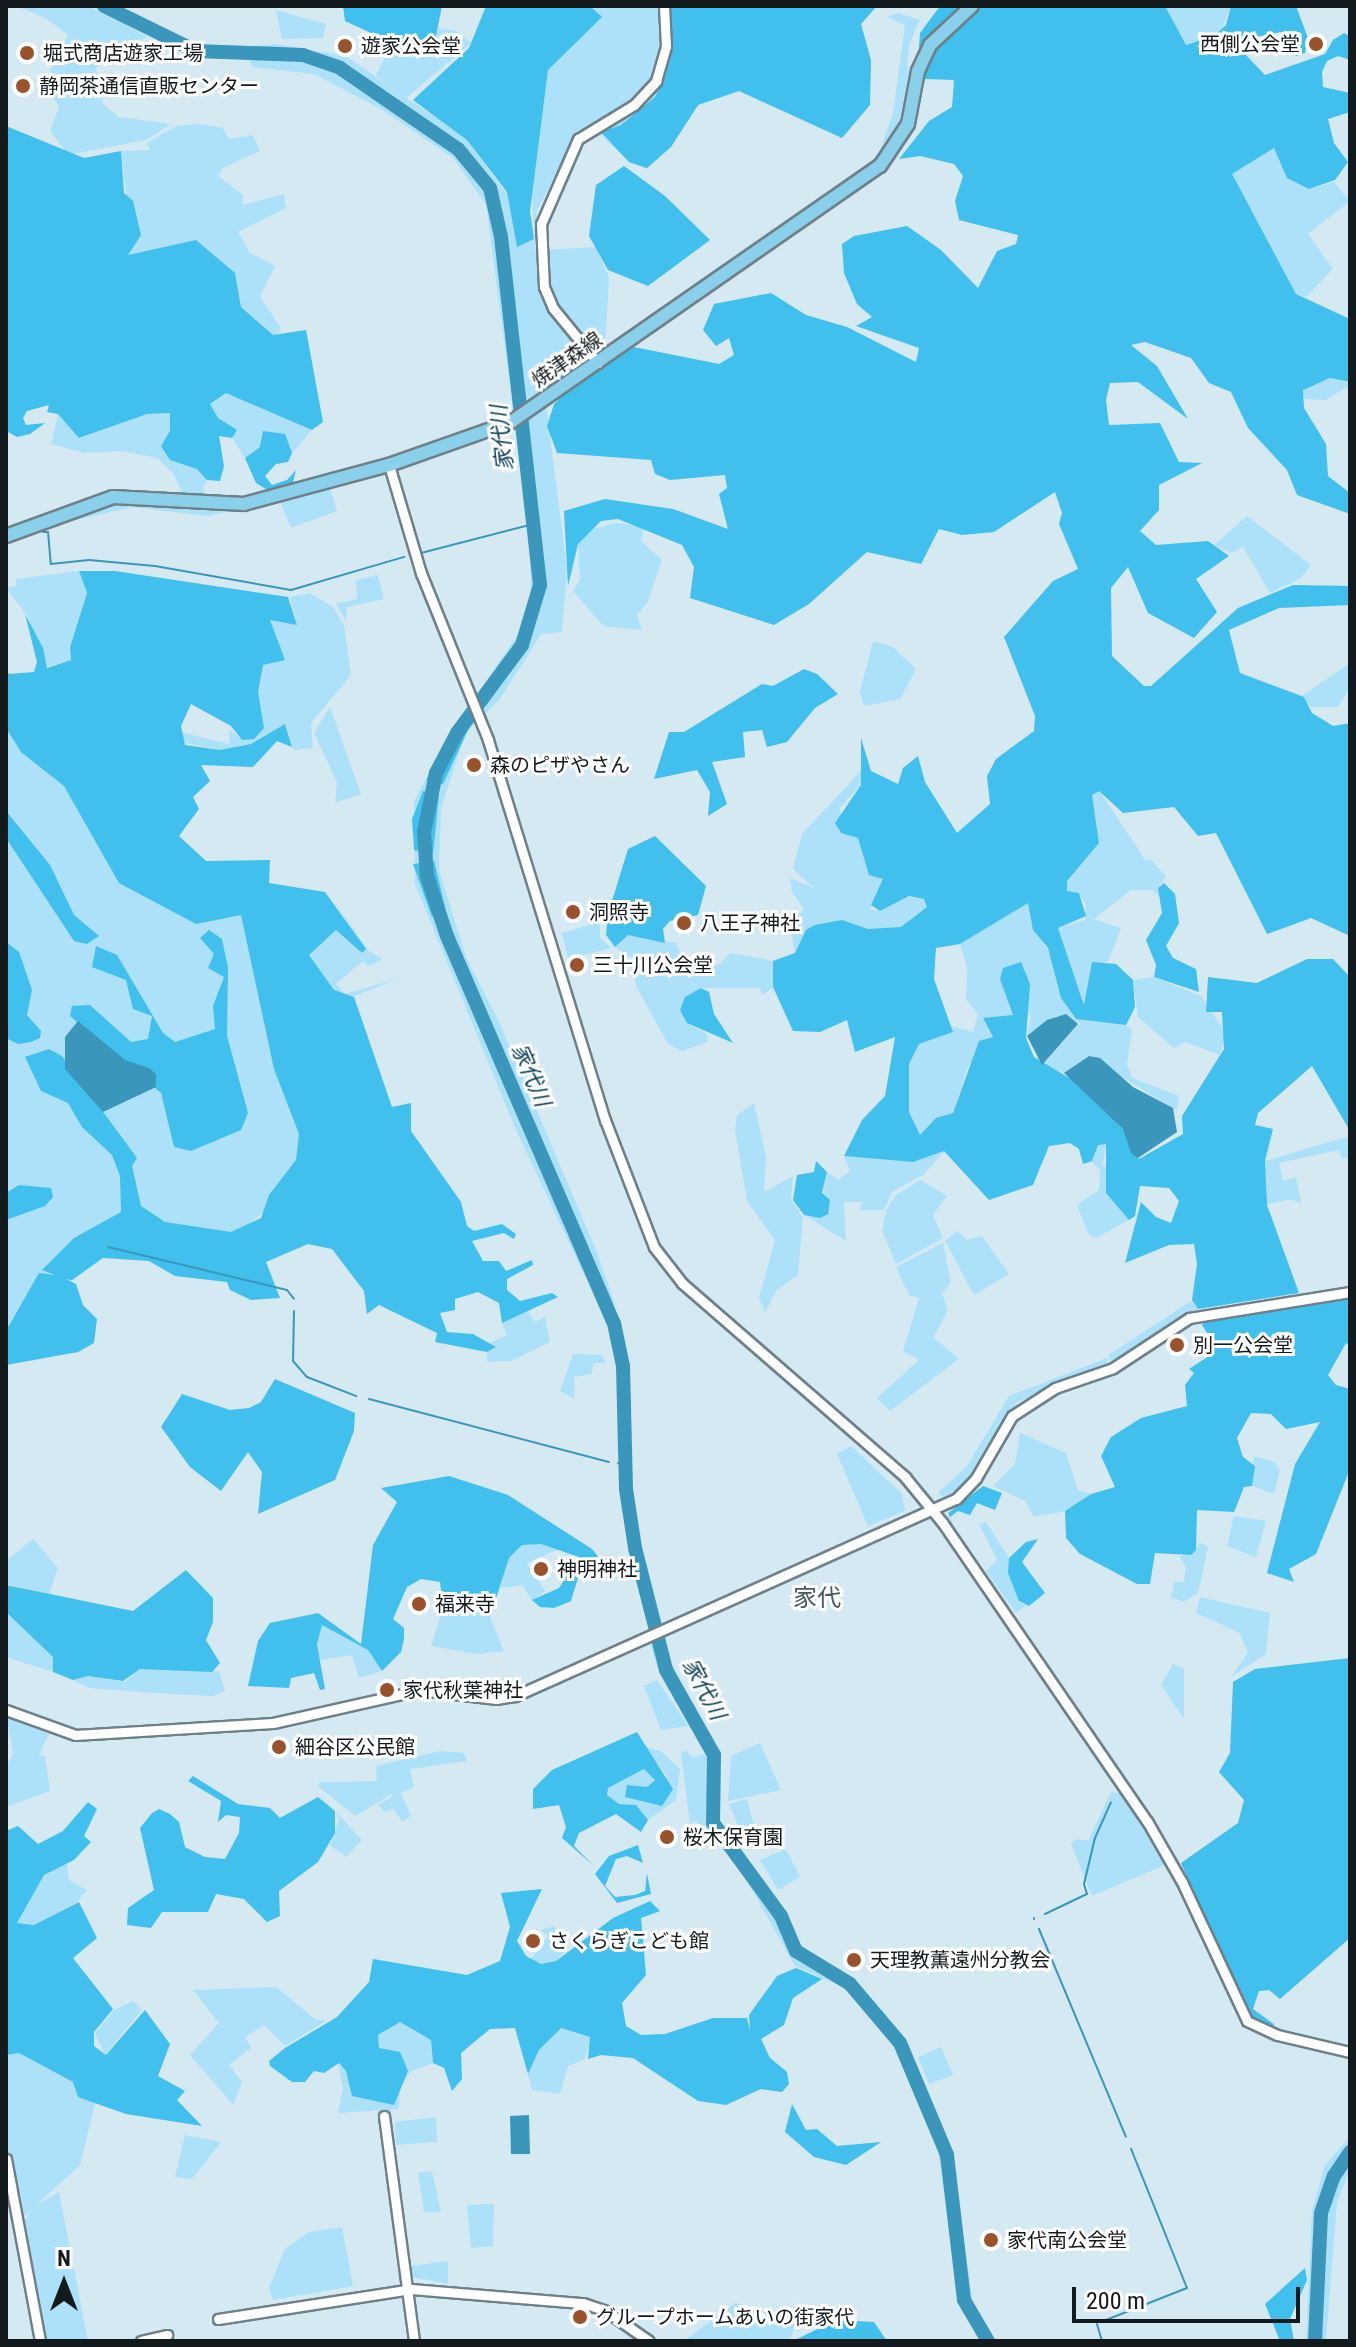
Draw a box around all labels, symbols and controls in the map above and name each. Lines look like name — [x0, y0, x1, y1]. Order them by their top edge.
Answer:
place label: 西側公会堂 — [1200, 32, 1300, 56]
place label: 遊家公会堂 — [361, 34, 461, 58]
marker: 西側公会堂 — [1307, 35, 1325, 53]
marker: 遊家公会堂 — [336, 37, 354, 55]
place label: 堀式商店遊家工場 — [43, 41, 203, 65]
marker: 堀式商店遊家工場 — [18, 44, 36, 62]
place label: 静岡茶通信直販センター — [39, 74, 259, 98]
marker: 静岡茶通信直販センター — [14, 77, 32, 95]
street label: 焼津森線 — [527, 327, 607, 393]
water label: 家代川 — [485, 404, 519, 472]
place label: 森のピザやさん — [490, 753, 630, 777]
marker: 森のピザやさん — [465, 756, 483, 774]
place label: 洞照寺 — [589, 900, 649, 924]
marker: 洞照寺 — [564, 903, 582, 921]
place label: 八王子神社 — [700, 911, 800, 935]
marker: 八王子神社 — [675, 914, 693, 932]
place label: 三十川公会堂 — [593, 953, 713, 977]
marker: 三十川公会堂 — [568, 956, 586, 974]
water label: 家代川 — [506, 1039, 556, 1111]
place label: 別一公会堂 — [1193, 1333, 1293, 1357]
marker: 別一公会堂 — [1168, 1336, 1186, 1354]
place label: 神明神社 — [557, 1557, 637, 1581]
marker: 神明神社 — [532, 1560, 550, 1578]
district label: 家代 — [793, 1585, 841, 1613]
place label: 福来寺 — [435, 1592, 495, 1616]
marker: 福来寺 — [410, 1595, 428, 1613]
water label: 家代川 — [677, 1654, 731, 1724]
place label: 家代秋葉神社 — [403, 1678, 523, 1702]
marker: 家代秋葉神社 — [378, 1681, 396, 1699]
place label: 細谷区公民館 — [295, 1735, 415, 1759]
marker: 細谷区公民館 — [270, 1738, 288, 1756]
place label: 桜木保育園 — [683, 1825, 783, 1849]
marker: 桜木保育園 — [658, 1828, 676, 1846]
place label: さくらぎこども館 — [549, 1929, 709, 1953]
marker: さくらぎこども館 — [524, 1932, 542, 1950]
place label: 天理教薫遠州分教会 — [870, 1948, 1050, 1972]
marker: 天理教薫遠州分教会 — [845, 1951, 863, 1969]
place label: 家代南公会堂 — [1007, 2228, 1127, 2252]
marker: 家代南公会堂 — [982, 2231, 1000, 2249]
north arrow — [24, 2243, 104, 2323]
text: N — [57, 2246, 71, 2271]
scale bar — [1076, 2271, 1304, 2321]
text: 200 m — [1086, 2287, 1145, 2315]
place label: グループホームあいの街家代 — [596, 2305, 856, 2329]
marker: グループホームあいの街家代 — [571, 2308, 589, 2326]

